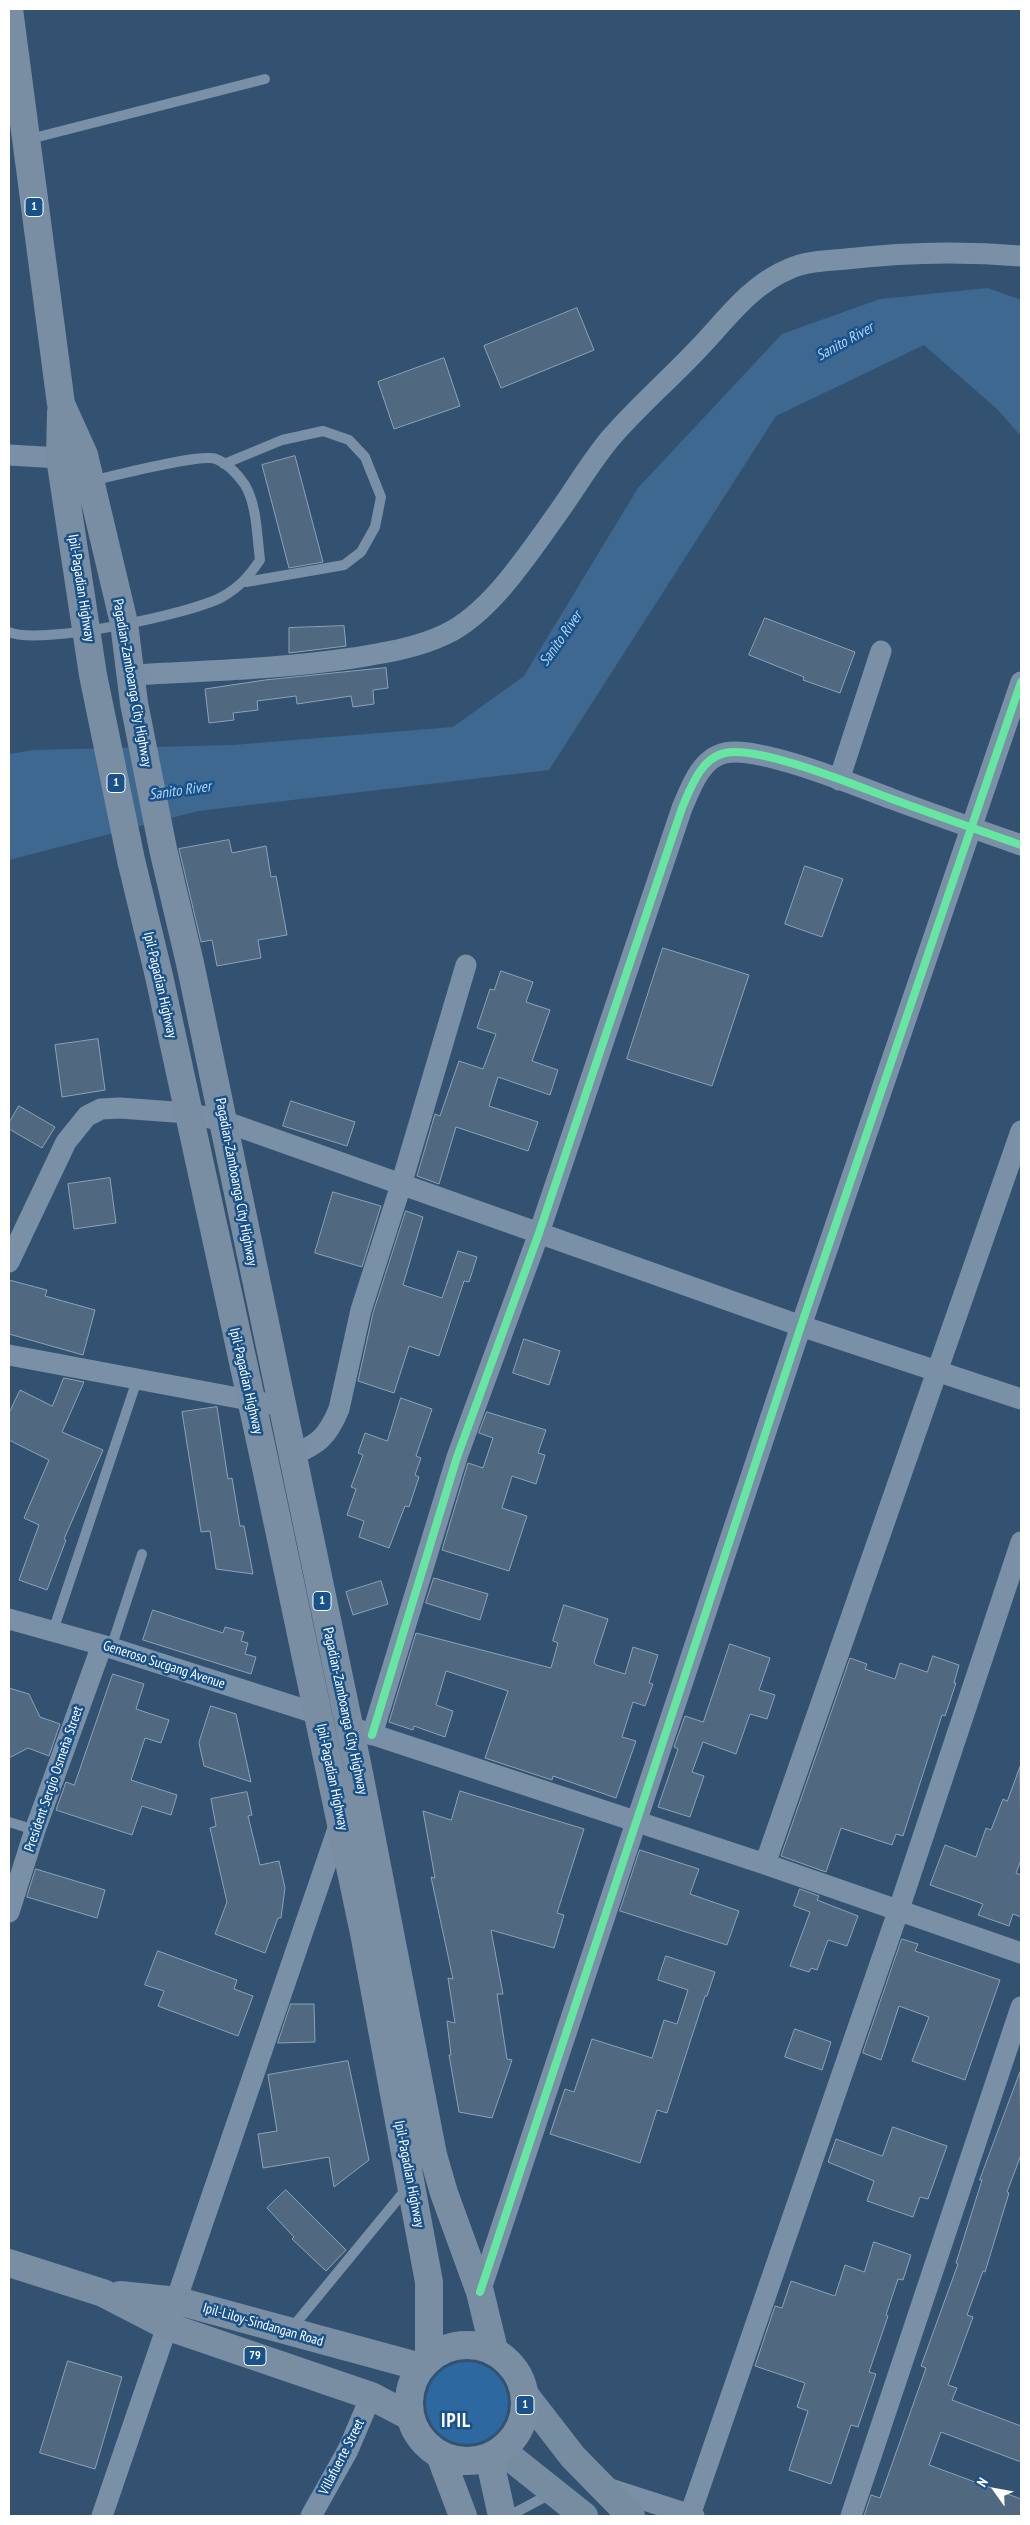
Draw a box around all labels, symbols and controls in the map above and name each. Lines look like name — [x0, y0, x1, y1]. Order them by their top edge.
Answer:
road number: 1 — [25, 198, 43, 216]
water label: Sanito River — [813, 319, 877, 365]
street label: Ipil-Pagadian Highway — [64, 533, 98, 643]
street label: Pagadian-Zamboanga City Highway — [109, 598, 155, 768]
water label: Sanito River — [536, 608, 586, 670]
road number: 1 — [107, 774, 125, 792]
water label: Sanito River — [148, 778, 212, 804]
street label: Ipil-Pagadian Highway — [140, 930, 180, 1040]
street label: Pagadian-Zamboanga City Highway — [211, 1097, 261, 1267]
street label: Ipil-Pagadian Highway — [226, 1326, 266, 1436]
road number: 1 — [313, 1592, 331, 1610]
street label: Pagadian-Zamboanga City Highway — [319, 1626, 371, 1796]
street label: Generoso Sucgang Avenue — [101, 1637, 227, 1693]
street label: President Sergio Osmeña Street — [21, 1704, 87, 1854]
street label: Ipil-Pagadian Highway — [312, 1722, 352, 1832]
street label: Ipil-Pagadian Highway — [390, 2119, 428, 2229]
street label: Ipil-Liloy-Sindangan Road — [201, 2300, 325, 2350]
road number: 79 — [244, 2346, 266, 2366]
road number: 1 — [516, 2396, 534, 2414]
district label: IPIL — [440, 2411, 472, 2433]
street label: Villafuerte Street — [316, 2416, 368, 2498]
north arrow — [970, 2465, 1020, 2515]
text: N — [973, 2474, 992, 2490]

